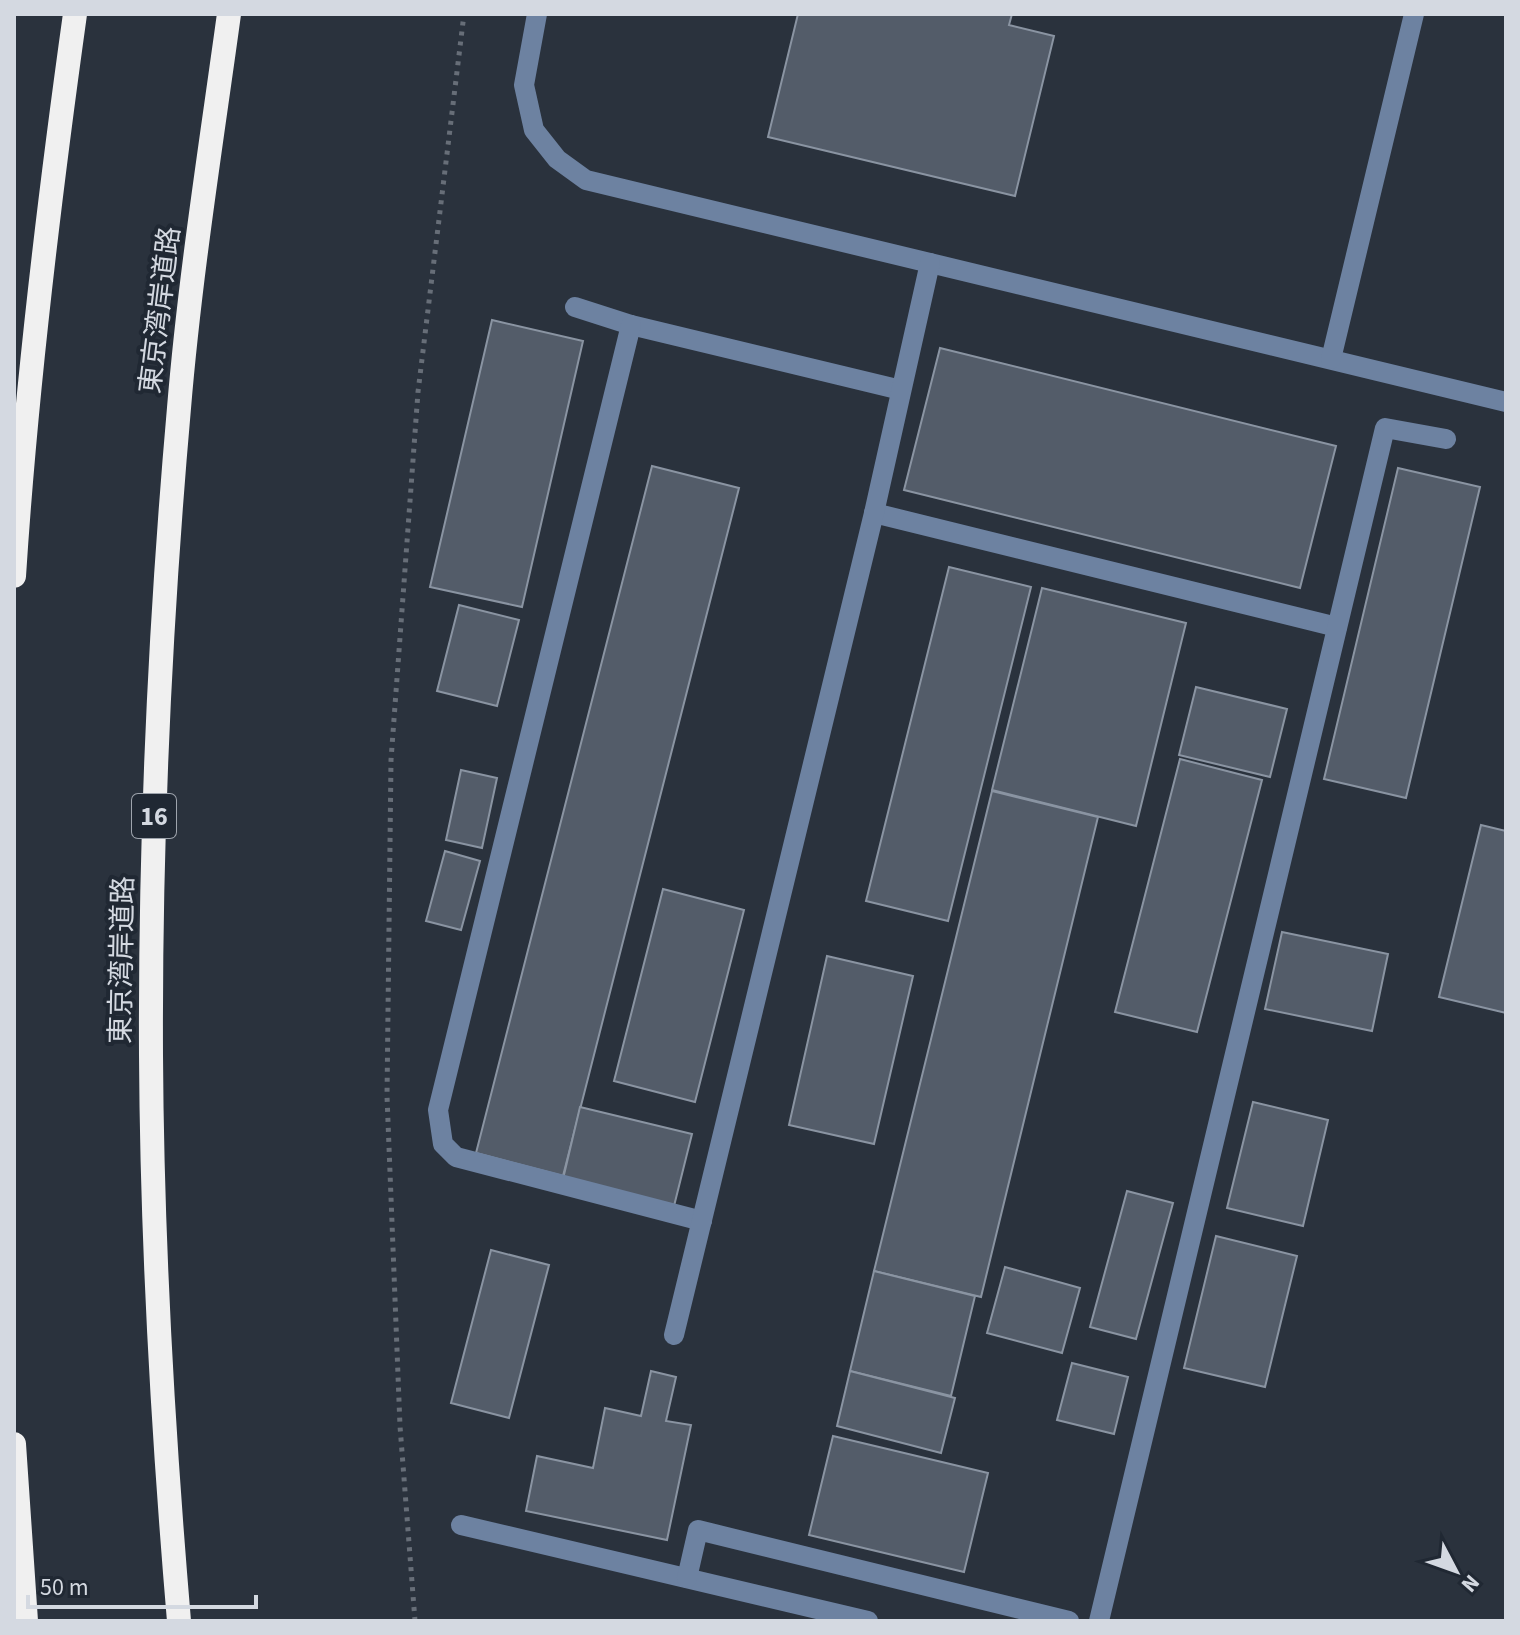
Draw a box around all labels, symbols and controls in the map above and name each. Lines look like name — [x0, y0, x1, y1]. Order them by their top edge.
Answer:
street label: 東京湾岸道路 — [130, 224, 190, 396]
road number: 16 — [132, 794, 176, 838]
street label: 東京湾岸道路 — [101, 876, 143, 1044]
north arrow — [1416, 1531, 1496, 1611]
scale bar — [28, 1559, 256, 1609]
text: N — [1453, 1567, 1487, 1599]
text: 50 m — [40, 1570, 89, 1605]

